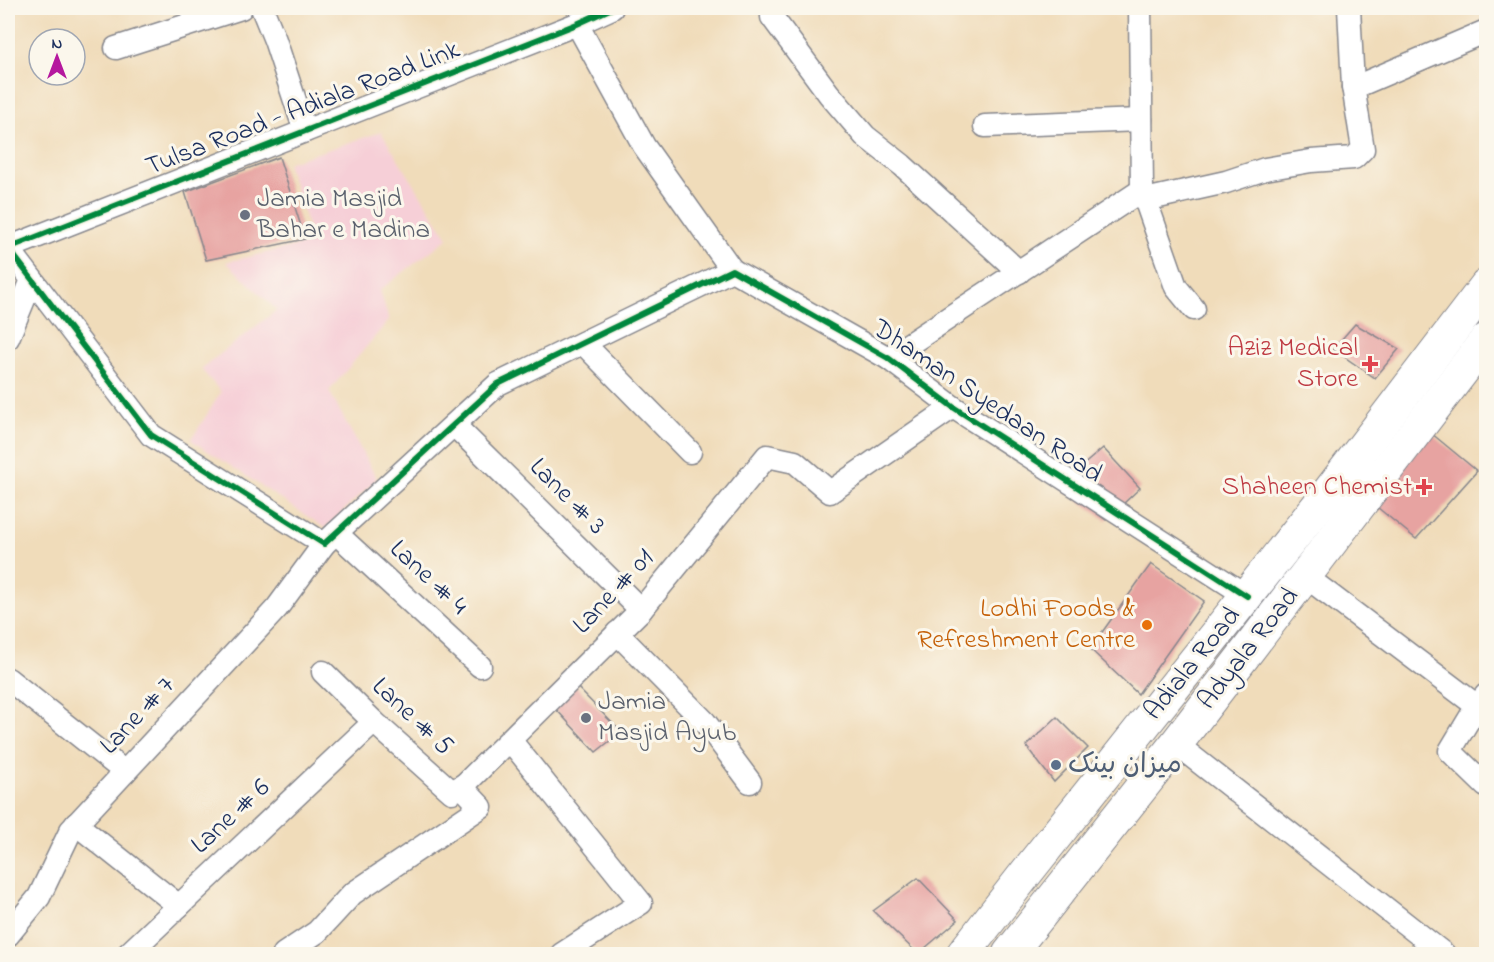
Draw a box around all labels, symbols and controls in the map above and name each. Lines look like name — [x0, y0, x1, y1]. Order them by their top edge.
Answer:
north arrow — [27, 27, 87, 87]
street label: Tulsa Road - Adiala Road Link — [140, 31, 466, 187]
text: N — [52, 32, 63, 56]
place label: Jamia Masjid Bahar e Madina — [256, 180, 430, 250]
marker: Jamia Masjid Bahar e Madina — [238, 208, 252, 222]
street label: Dhaman Syedaan Road — [863, 310, 1110, 494]
place label: Aziz Medical Store — [1228, 329, 1359, 399]
marker: Aziz Medical Store — [1363, 357, 1377, 371]
street label: Lane # 3 — [519, 449, 615, 545]
place label: Shaheen Chemist — [1222, 468, 1412, 507]
marker: Shaheen Chemist — [1417, 480, 1431, 494]
street label: Lane # 4 — [380, 531, 476, 625]
street label: Lane # 01 — [564, 540, 664, 644]
street label: Adyala Road — [1189, 579, 1309, 719]
place label: Lodhi Foods & Refreshment Centre — [917, 590, 1136, 660]
street label: Adiala Road — [1135, 599, 1251, 729]
marker: Lodhi Foods & Refreshment Centre — [1140, 618, 1154, 632]
street label: Lane # 7 — [91, 668, 185, 764]
street label: Lane # 5 — [362, 669, 462, 765]
place label: Jamia Masjid Ayub — [598, 683, 736, 753]
marker: Jamia Masjid Ayub — [579, 711, 593, 725]
place label: میزان بینک — [1068, 746, 1182, 785]
marker: میزان بینک — [1049, 758, 1063, 772]
street label: Lane # 6 — [183, 770, 280, 864]

